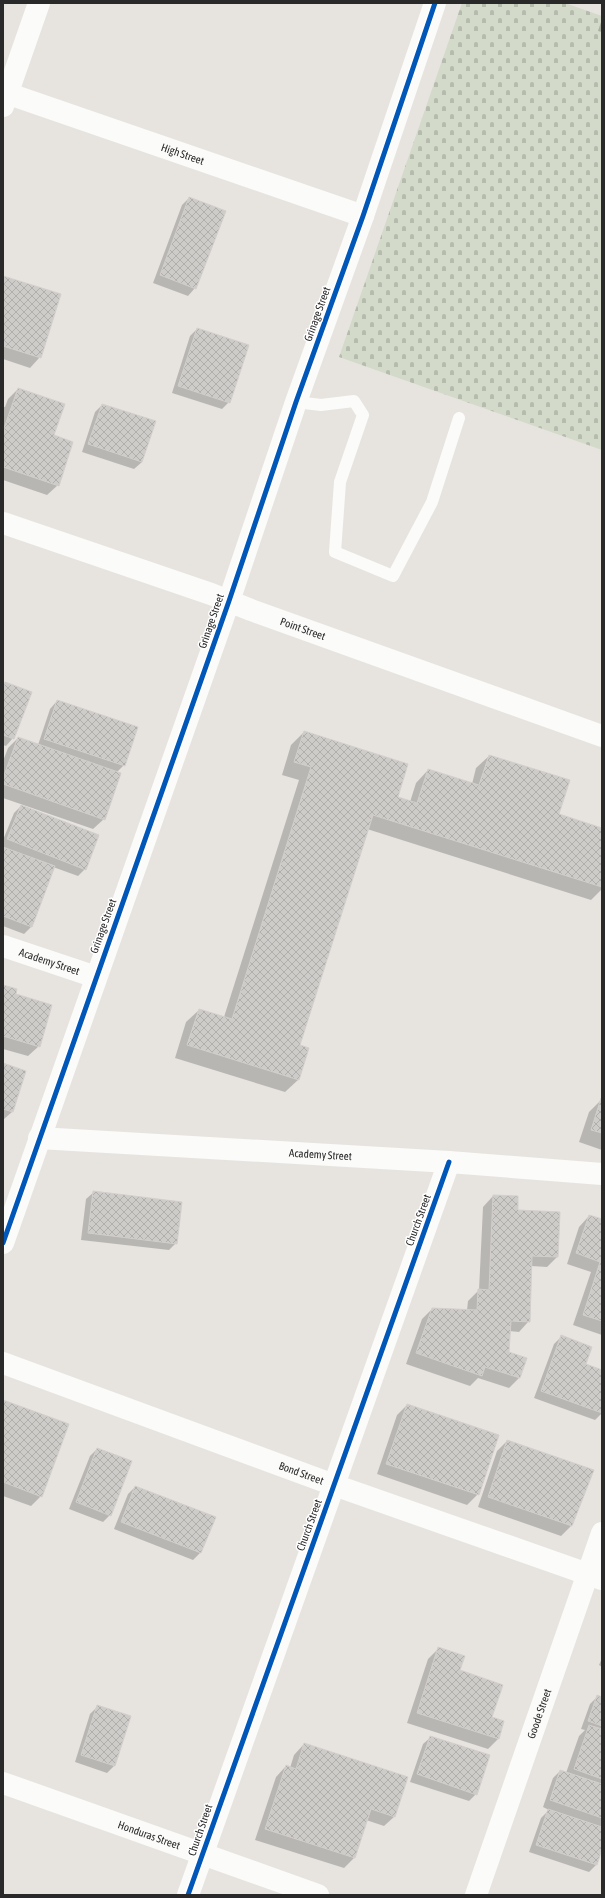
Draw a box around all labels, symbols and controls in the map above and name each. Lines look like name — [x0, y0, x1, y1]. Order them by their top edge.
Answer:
street label: High Street — [160, 141, 206, 167]
street label: Grinage Street — [302, 285, 332, 343]
street label: Grinage Street — [196, 592, 226, 650]
street label: Point Street — [279, 615, 327, 642]
street label: Grinage Street — [88, 897, 118, 955]
street label: Academy Street — [18, 946, 81, 977]
street label: Academy Street — [289, 1147, 352, 1162]
street label: Church Street — [403, 1193, 433, 1247]
street label: Bond Street — [277, 1459, 325, 1487]
street label: Church Street — [294, 1498, 324, 1552]
street label: Goode Street — [525, 1687, 553, 1740]
street label: Church Street — [186, 1803, 214, 1857]
street label: Honduras Street — [116, 1818, 182, 1852]

